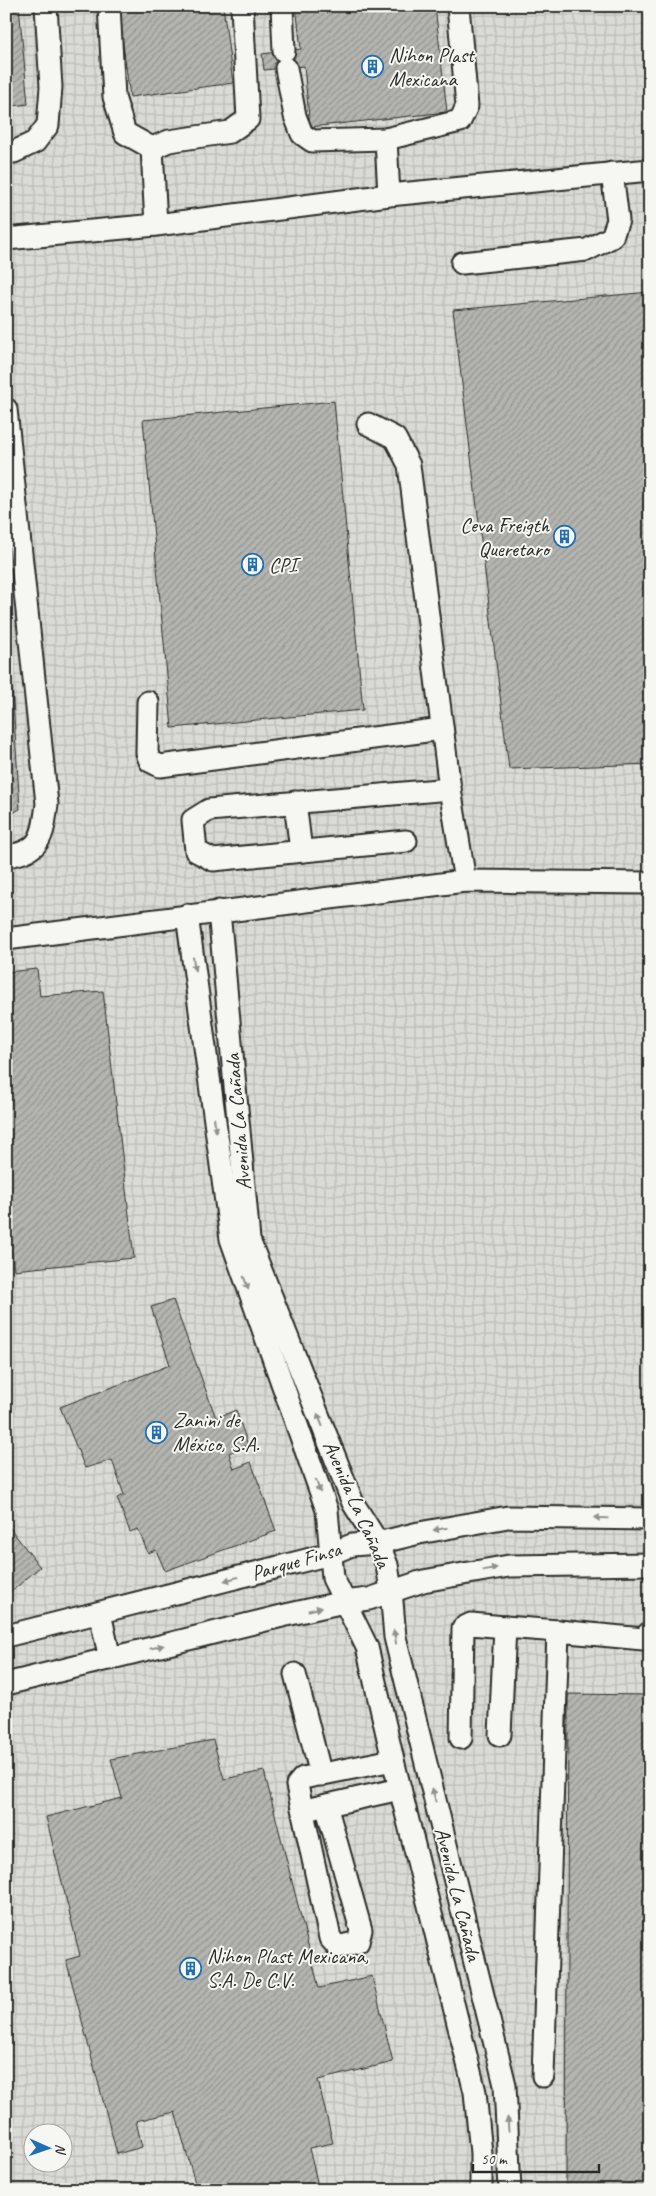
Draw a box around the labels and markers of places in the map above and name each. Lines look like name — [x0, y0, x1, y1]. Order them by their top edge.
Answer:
place label: Nihon Plast Mexicana — [389, 42, 476, 92]
building icon: Nihon Plast Mexicana — [361, 55, 385, 79]
place label: Ceva Freigth Queretaro — [460, 512, 552, 562]
building icon: Ceva Freigth Queretaro — [553, 525, 577, 549]
place label: CPI — [269, 552, 301, 578]
building icon: CPI — [241, 553, 265, 577]
place label: Zanini de México, S.A. — [173, 1407, 260, 1457]
building icon: Zanini de México, S.A. — [145, 1420, 169, 1444]
place label: Nihon Plast Mexicana, S.A. De C.V. — [207, 1943, 369, 1993]
building icon: Nihon Plast Mexicana, S.A. De C.V. — [179, 1956, 203, 1980]

